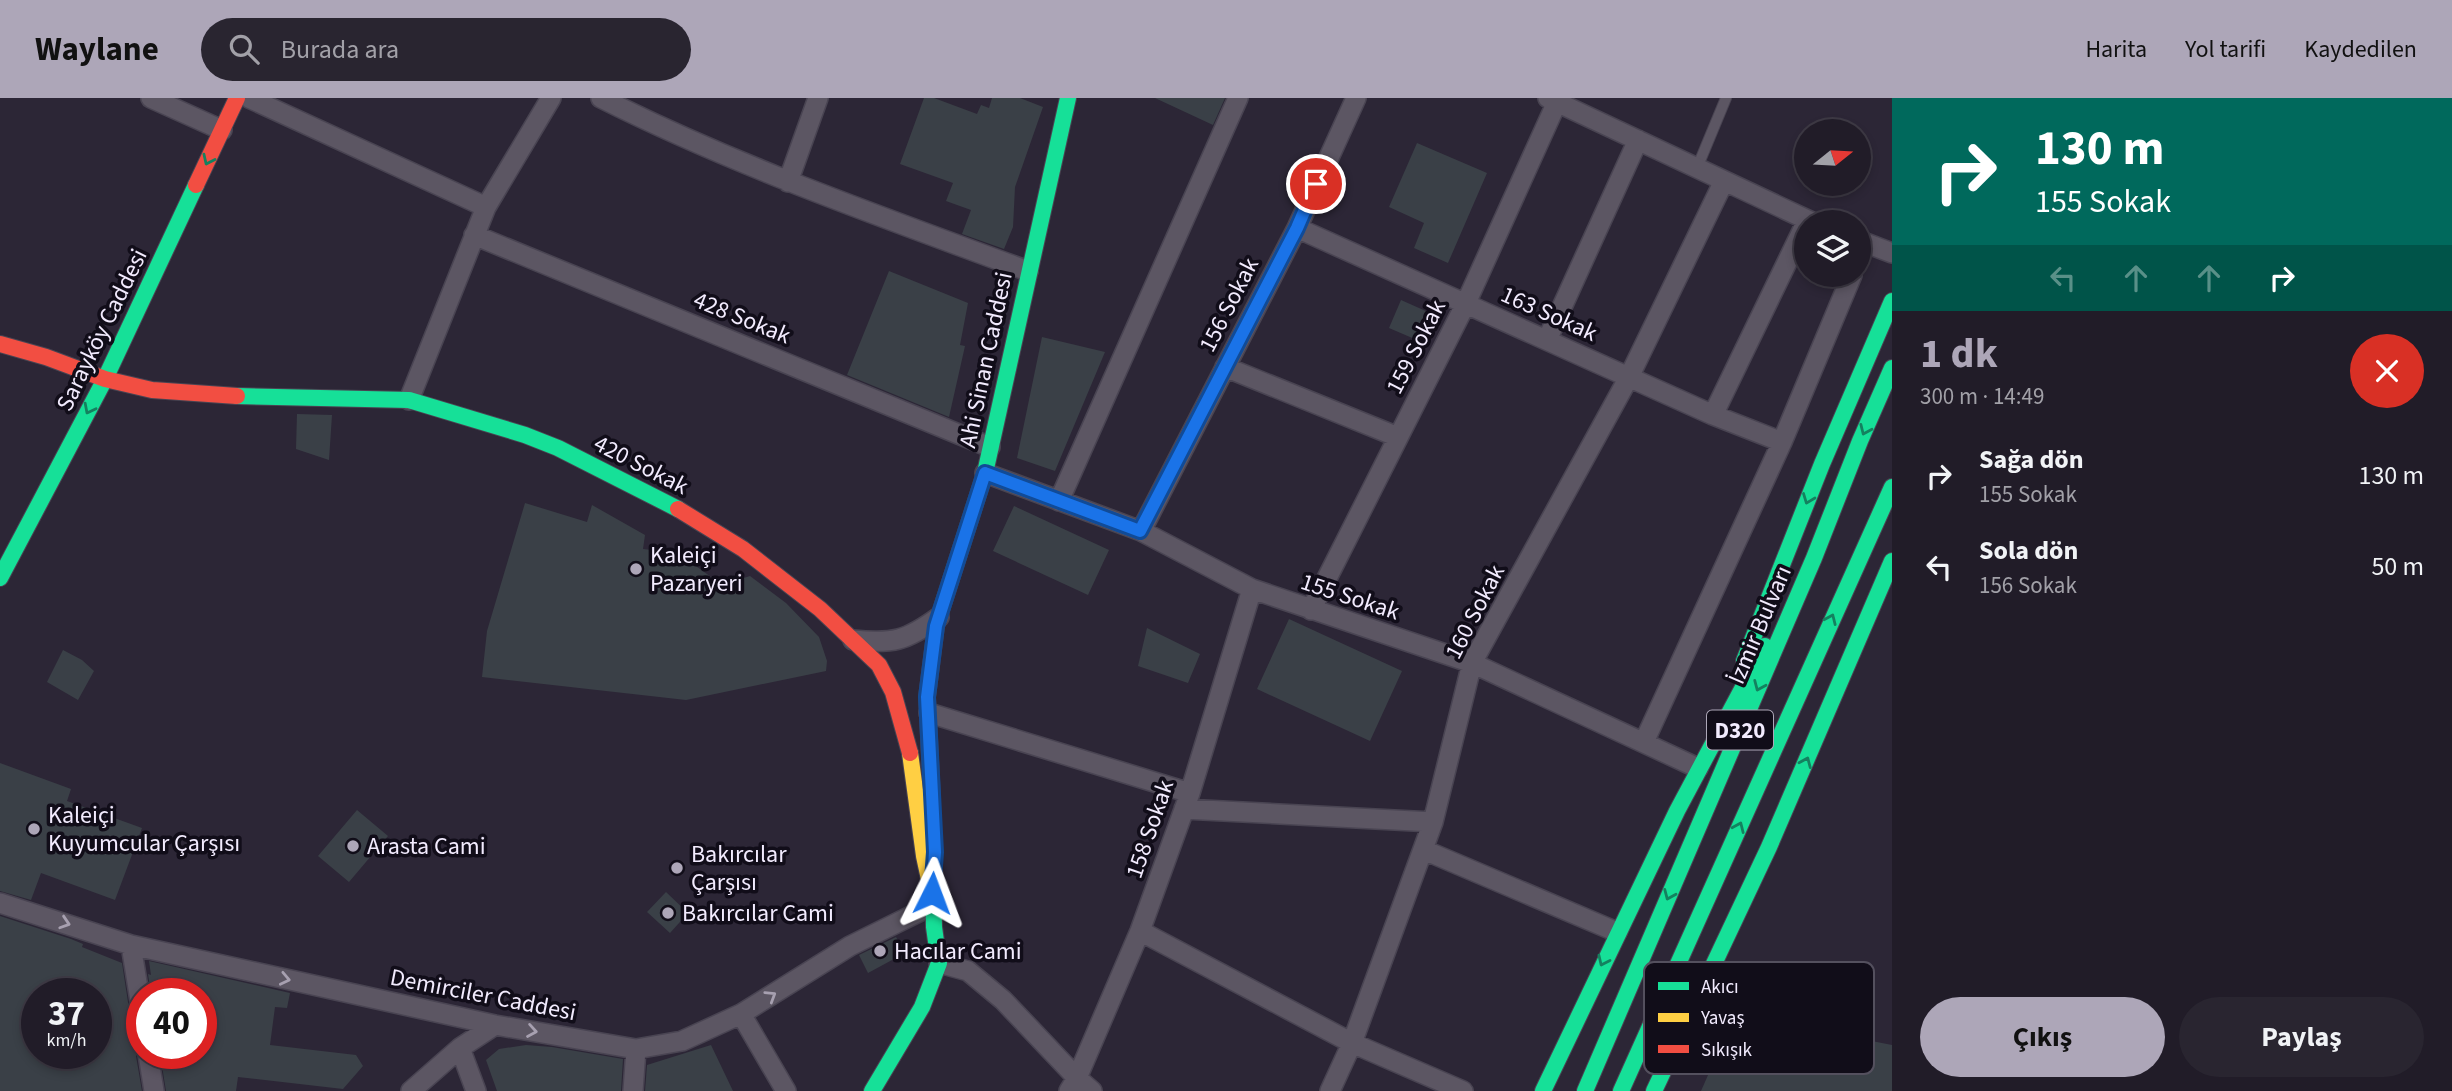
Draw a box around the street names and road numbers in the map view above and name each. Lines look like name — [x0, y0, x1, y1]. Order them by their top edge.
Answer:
street label: Sarayköy Caddesi — [48, 243, 156, 417]
street label: 156 Sokak — [1190, 251, 1268, 358]
street label: Ahi Sinan Caddesi — [950, 269, 1022, 451]
street label: 163 Sokak — [1495, 277, 1603, 351]
street label: 428 Sokak — [688, 283, 796, 353]
street label: 159 Sokak — [1377, 293, 1455, 400]
street label: 420 Sokak — [588, 426, 695, 504]
street label: 160 Sokak — [1436, 558, 1514, 665]
street label: İzmir Bulvarı — [1719, 560, 1801, 690]
street label: 155 Sokak — [1296, 565, 1404, 629]
road number: D320 — [1707, 710, 1773, 750]
street label: 158 Sokak — [1117, 775, 1183, 883]
street label: Demirciler Caddesi — [387, 960, 579, 1030]

